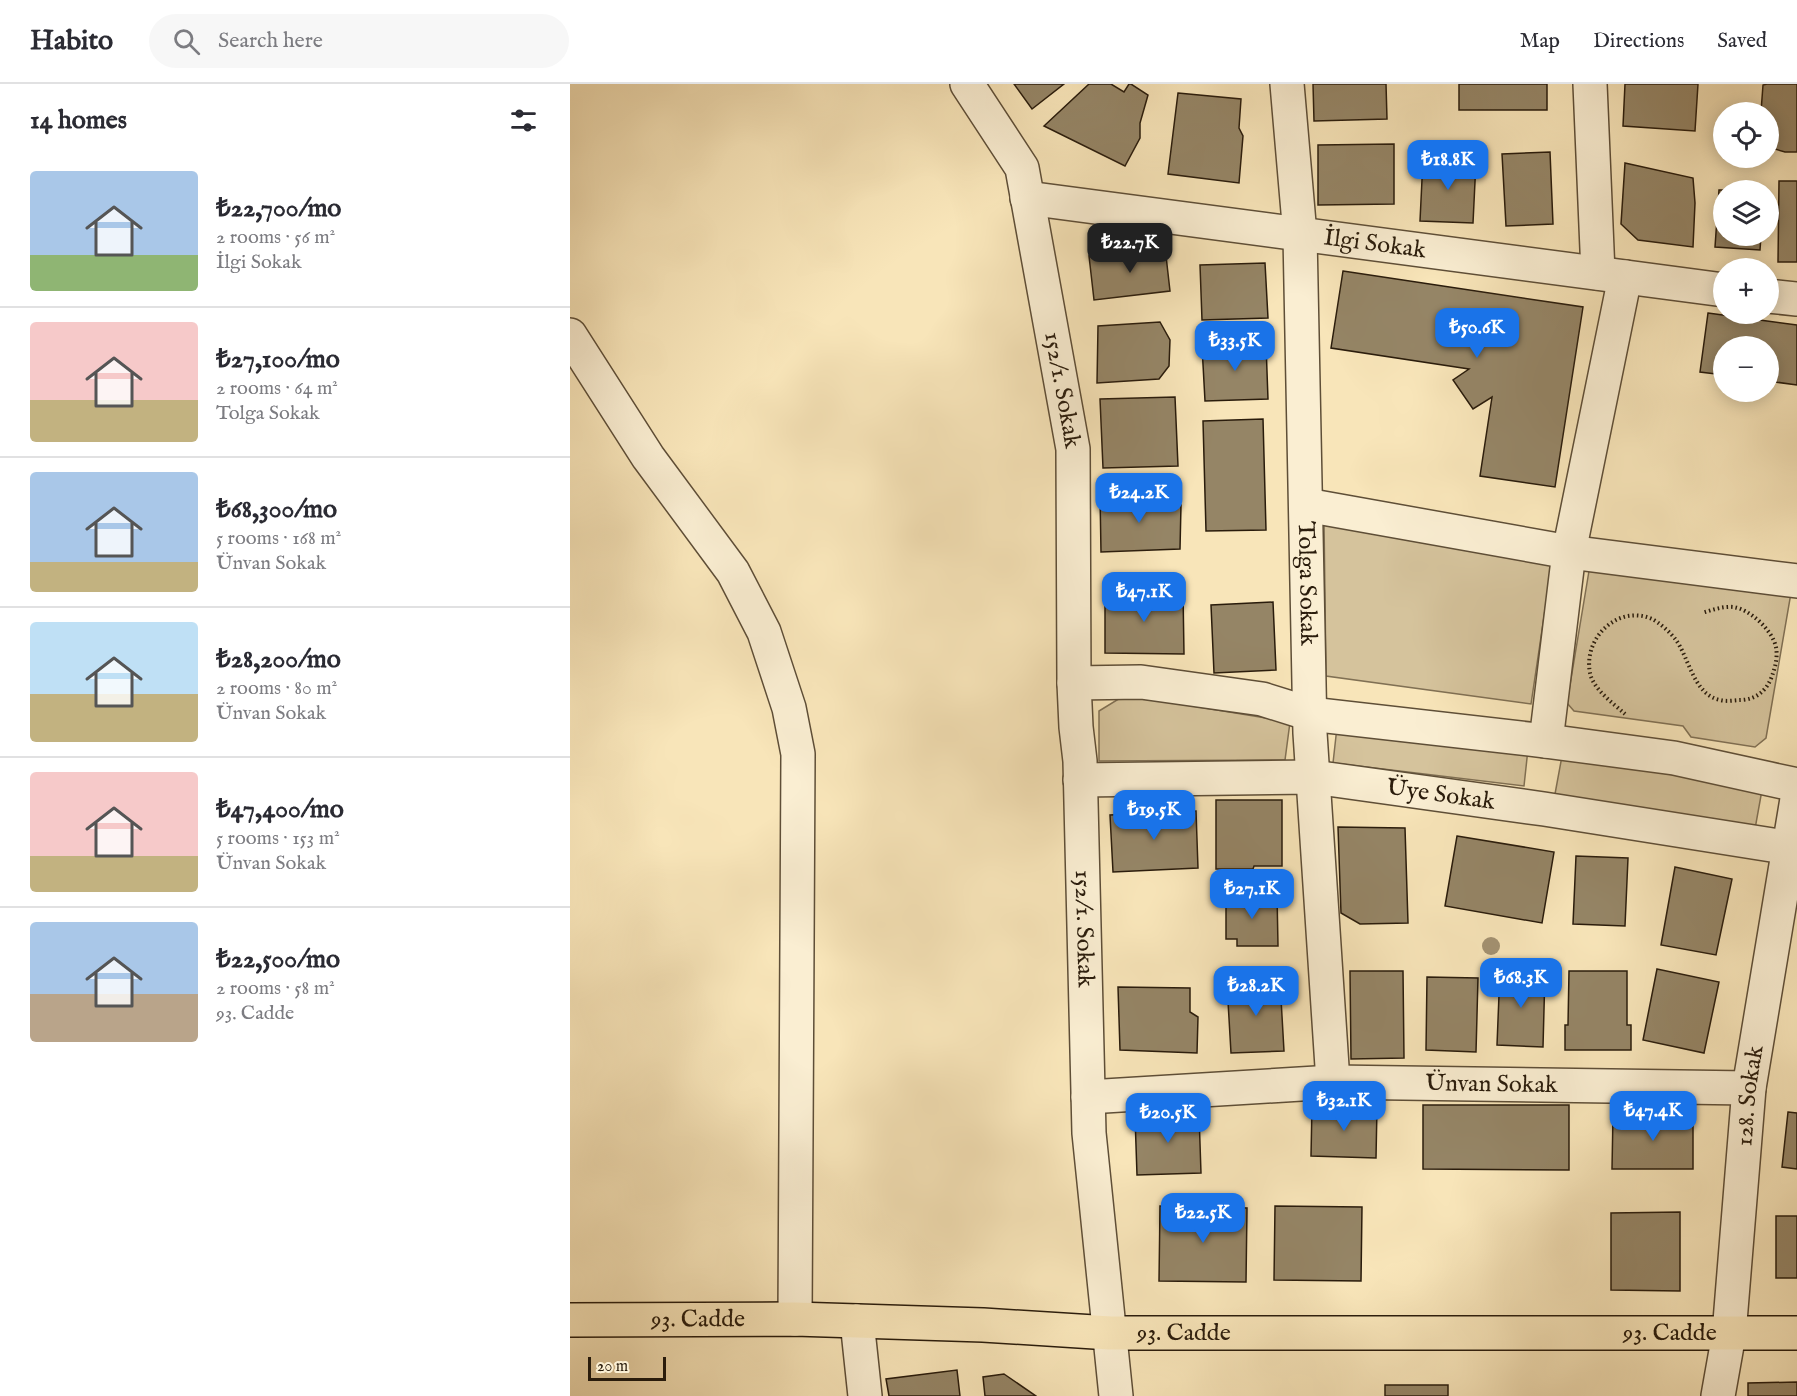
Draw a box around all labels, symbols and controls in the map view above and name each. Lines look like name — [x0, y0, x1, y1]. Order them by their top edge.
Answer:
search box — [149, 14, 569, 68]
text: Habito — [30, 24, 113, 59]
icon: search — [170, 25, 203, 58]
text: Search here — [218, 27, 323, 55]
text: Map — [1520, 28, 1560, 55]
text: Directions — [1593, 28, 1684, 55]
text: Saved — [1717, 28, 1767, 55]
map controls — [1713, 102, 1779, 402]
button: locate — [1713, 102, 1779, 168]
text: 14 homes — [30, 104, 127, 137]
icon: filters — [507, 104, 540, 137]
pin: ₺18.8K — [1399, 140, 1497, 191]
text: ₺18.8K — [1421, 147, 1475, 172]
button: layers — [1713, 180, 1779, 246]
text: ₺22,700/mo — [216, 192, 341, 225]
icon: home — [78, 195, 150, 267]
street label: İlgi Sokak — [1322, 222, 1428, 266]
pin: ₺22.7K — [1081, 223, 1179, 274]
text: 2 rooms · 56 m² — [216, 225, 335, 250]
text: ₺22.7K — [1101, 230, 1159, 255]
text: İlgi Sokak — [216, 250, 302, 275]
button: + — [1713, 258, 1779, 324]
pin: ₺50.6K — [1428, 308, 1526, 359]
text: ₺50.6K — [1449, 315, 1505, 340]
pin: ₺33.5K — [1186, 321, 1284, 372]
text: ₺33.5K — [1209, 328, 1261, 353]
street label: 152/1. Sokak — [1037, 329, 1088, 451]
button: − — [1713, 336, 1779, 402]
text: ₺27,100/mo — [216, 343, 340, 376]
icon: home — [78, 346, 150, 418]
text: 2 rooms · 64 m² — [216, 376, 338, 401]
text: Tolga Sokak — [216, 401, 320, 426]
pin: ₺24.2K — [1090, 473, 1188, 524]
text: ₺24.2K — [1109, 480, 1169, 505]
text: ₺68,300/mo — [216, 493, 337, 526]
icon: home — [78, 496, 150, 568]
street label: Tolga Sokak — [1290, 521, 1324, 646]
text: 5 rooms · 168 m² — [216, 526, 341, 551]
text: Ünvan Sokak — [216, 551, 326, 576]
pin: ₺47.1K — [1095, 572, 1193, 623]
text: ₺47.1K — [1116, 579, 1172, 604]
text: ₺28,200/mo — [216, 643, 341, 676]
icon: home — [78, 646, 150, 718]
text: 2 rooms · 80 m² — [216, 676, 337, 701]
text: Ünvan Sokak — [216, 701, 326, 726]
street label: Üye Sokak — [1384, 772, 1497, 818]
pin: ₺19.5K — [1105, 790, 1203, 841]
text: ₺47,400/mo — [216, 793, 344, 826]
icon: home — [78, 796, 150, 868]
text: ₺19.5K — [1127, 797, 1181, 822]
text: 5 rooms · 153 m² — [216, 826, 340, 851]
text: Ünvan Sokak — [216, 851, 326, 876]
pin: ₺27.1K — [1203, 869, 1301, 920]
street label: 152/1. Sokak — [1067, 870, 1101, 988]
text: ₺27.1K — [1224, 876, 1280, 901]
text: ₺22,500/mo — [216, 943, 340, 976]
icon: home — [78, 946, 150, 1018]
pin: ₺68.3K — [1472, 958, 1570, 1009]
text: ₺68.3K — [1494, 965, 1548, 990]
pin: ₺28.2K — [1207, 966, 1305, 1017]
text: ₺28.2K — [1228, 973, 1284, 998]
text: 2 rooms · 58 m² — [216, 976, 335, 1001]
text: 93. Cadde — [216, 1001, 294, 1026]
street label: 128. Sokak — [1729, 1043, 1771, 1147]
street label: Ünvan Sokak — [1425, 1068, 1558, 1101]
pin: ₺32.1K — [1295, 1081, 1393, 1132]
text: ₺32.1K — [1317, 1088, 1371, 1113]
pin: ₺47.4K — [1604, 1091, 1702, 1142]
pin: ₺20.5K — [1119, 1093, 1217, 1144]
text: ₺47.4K — [1624, 1098, 1682, 1123]
text: ₺20.5K — [1140, 1100, 1196, 1125]
pin: ₺22.5K — [1154, 1193, 1252, 1244]
text: ₺22.5K — [1175, 1200, 1231, 1225]
street label: 93. Cadde — [650, 1304, 745, 1335]
street label: 93. Cadde — [1136, 1318, 1231, 1349]
street label: 93. Cadde — [1622, 1318, 1717, 1349]
scale bar — [588, 1354, 666, 1382]
text: 20 m — [597, 1357, 628, 1377]

